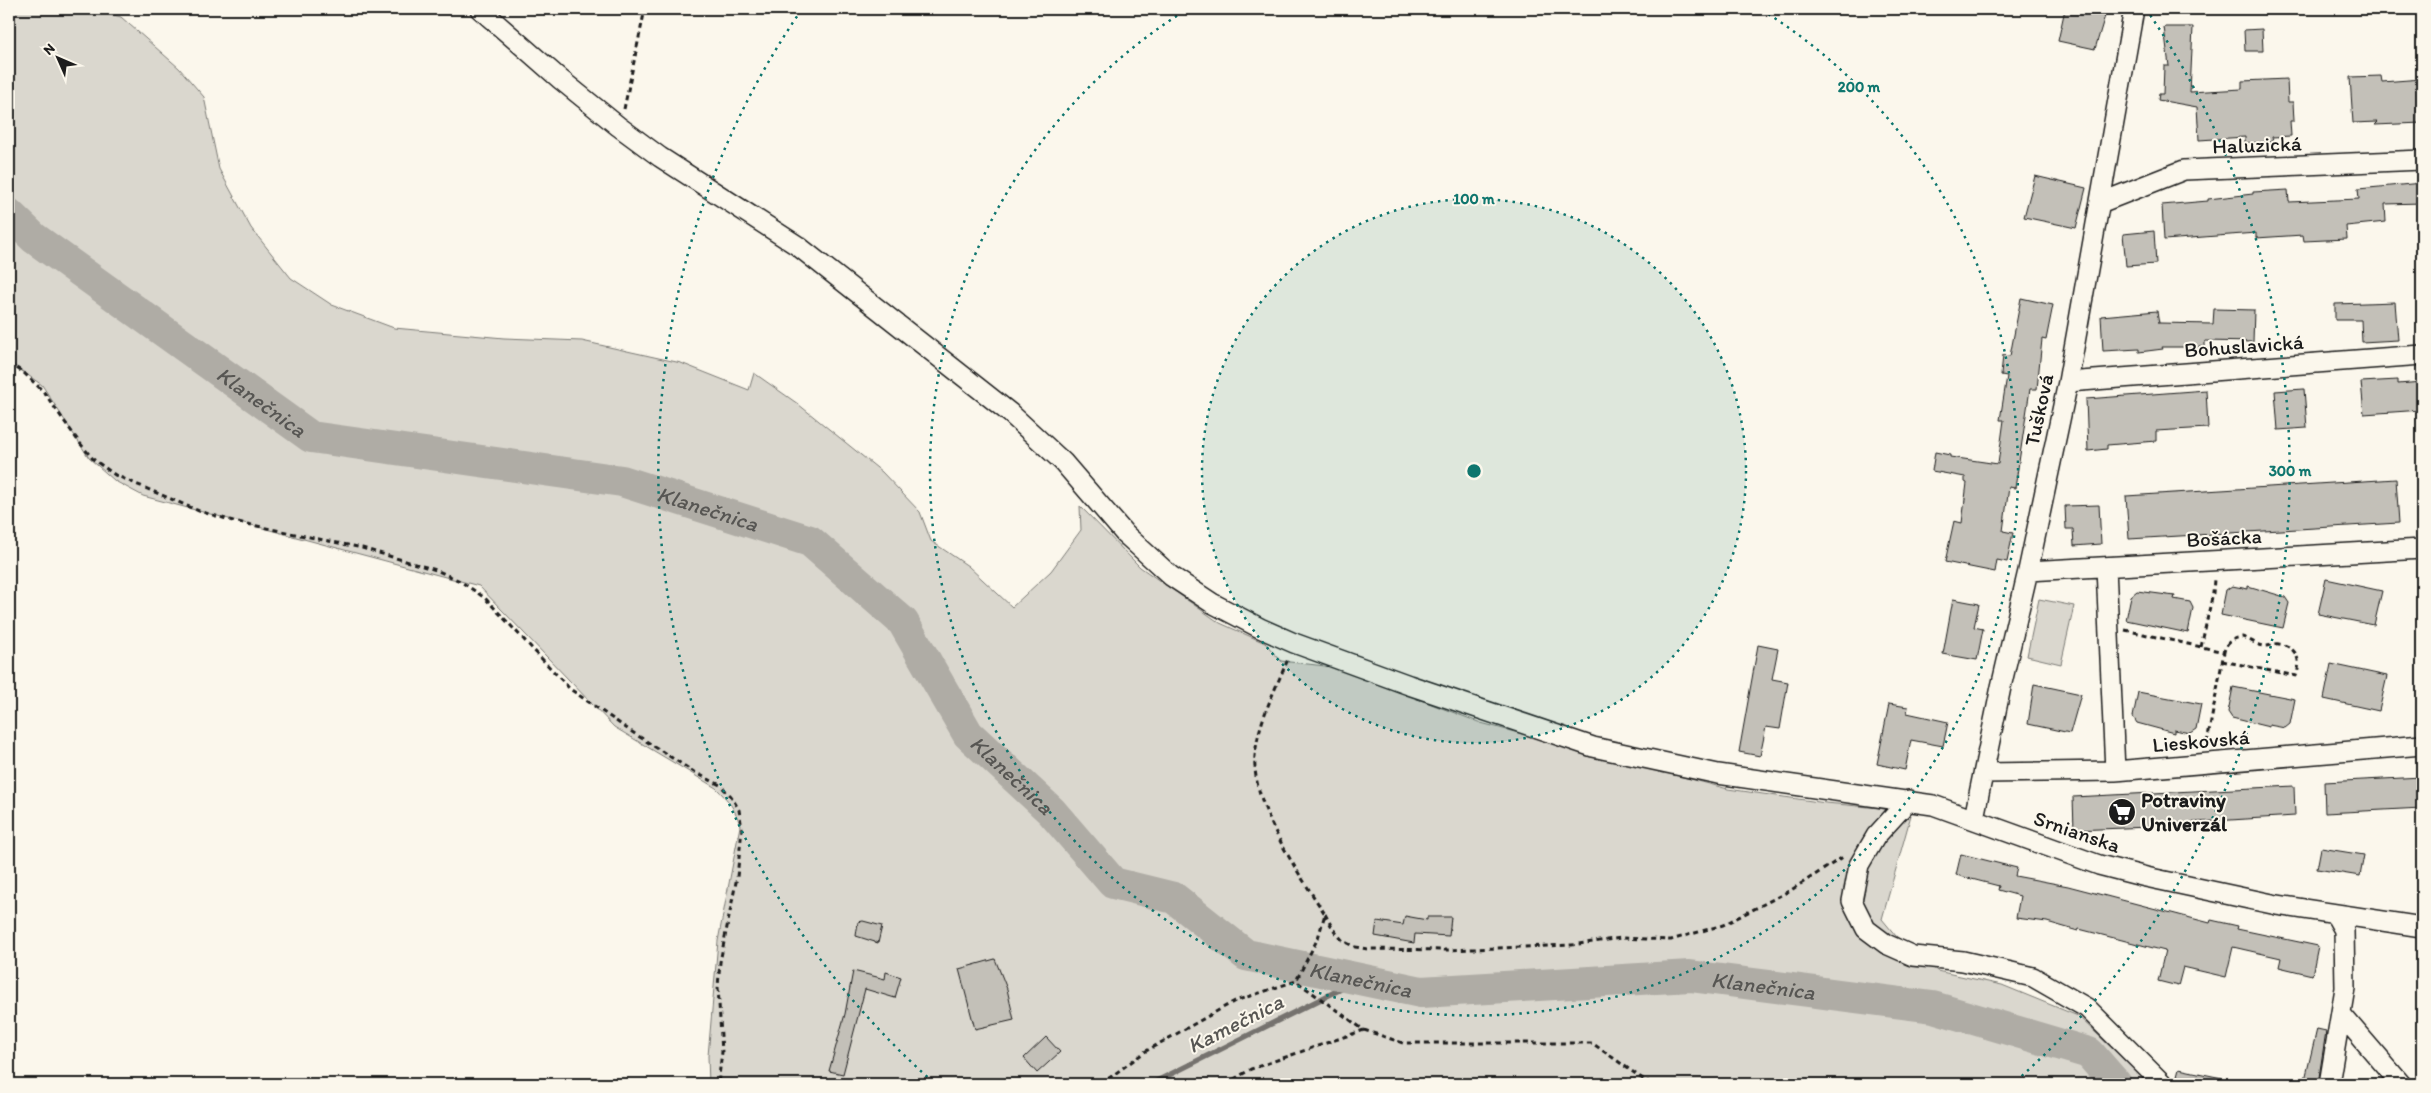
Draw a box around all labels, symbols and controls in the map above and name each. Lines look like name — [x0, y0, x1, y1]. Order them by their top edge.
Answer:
north arrow — [32, 32, 82, 82]
text: N — [40, 40, 59, 59]
text: 200 m — [1838, 78, 1881, 96]
street label: Haluzická — [2212, 130, 2302, 159]
text: 100 m — [1453, 190, 1495, 208]
street label: Bohuslavická — [2183, 329, 2305, 362]
water label: Klanečnica — [211, 361, 312, 444]
street label: Tušková — [2019, 371, 2058, 448]
centre of rings — [1465, 462, 1483, 480]
text: 300 m — [2269, 462, 2312, 480]
water label: Klanečnica — [654, 480, 762, 538]
street label: Bošácka — [2186, 523, 2262, 552]
street label: Lieskovská — [2151, 724, 2251, 757]
water label: Klanečnica — [964, 730, 1059, 821]
place label: Potraviny Univerzál — [2141, 787, 2228, 836]
supermarket icon: Potraviny Univerzál — [2107, 797, 2137, 827]
street label: Srnianska — [2031, 805, 2124, 858]
water label: Klanečnica — [1307, 956, 1415, 1004]
water label: Klanečnica — [1710, 966, 1817, 1006]
water label: Kamečnica — [1183, 988, 1288, 1059]

